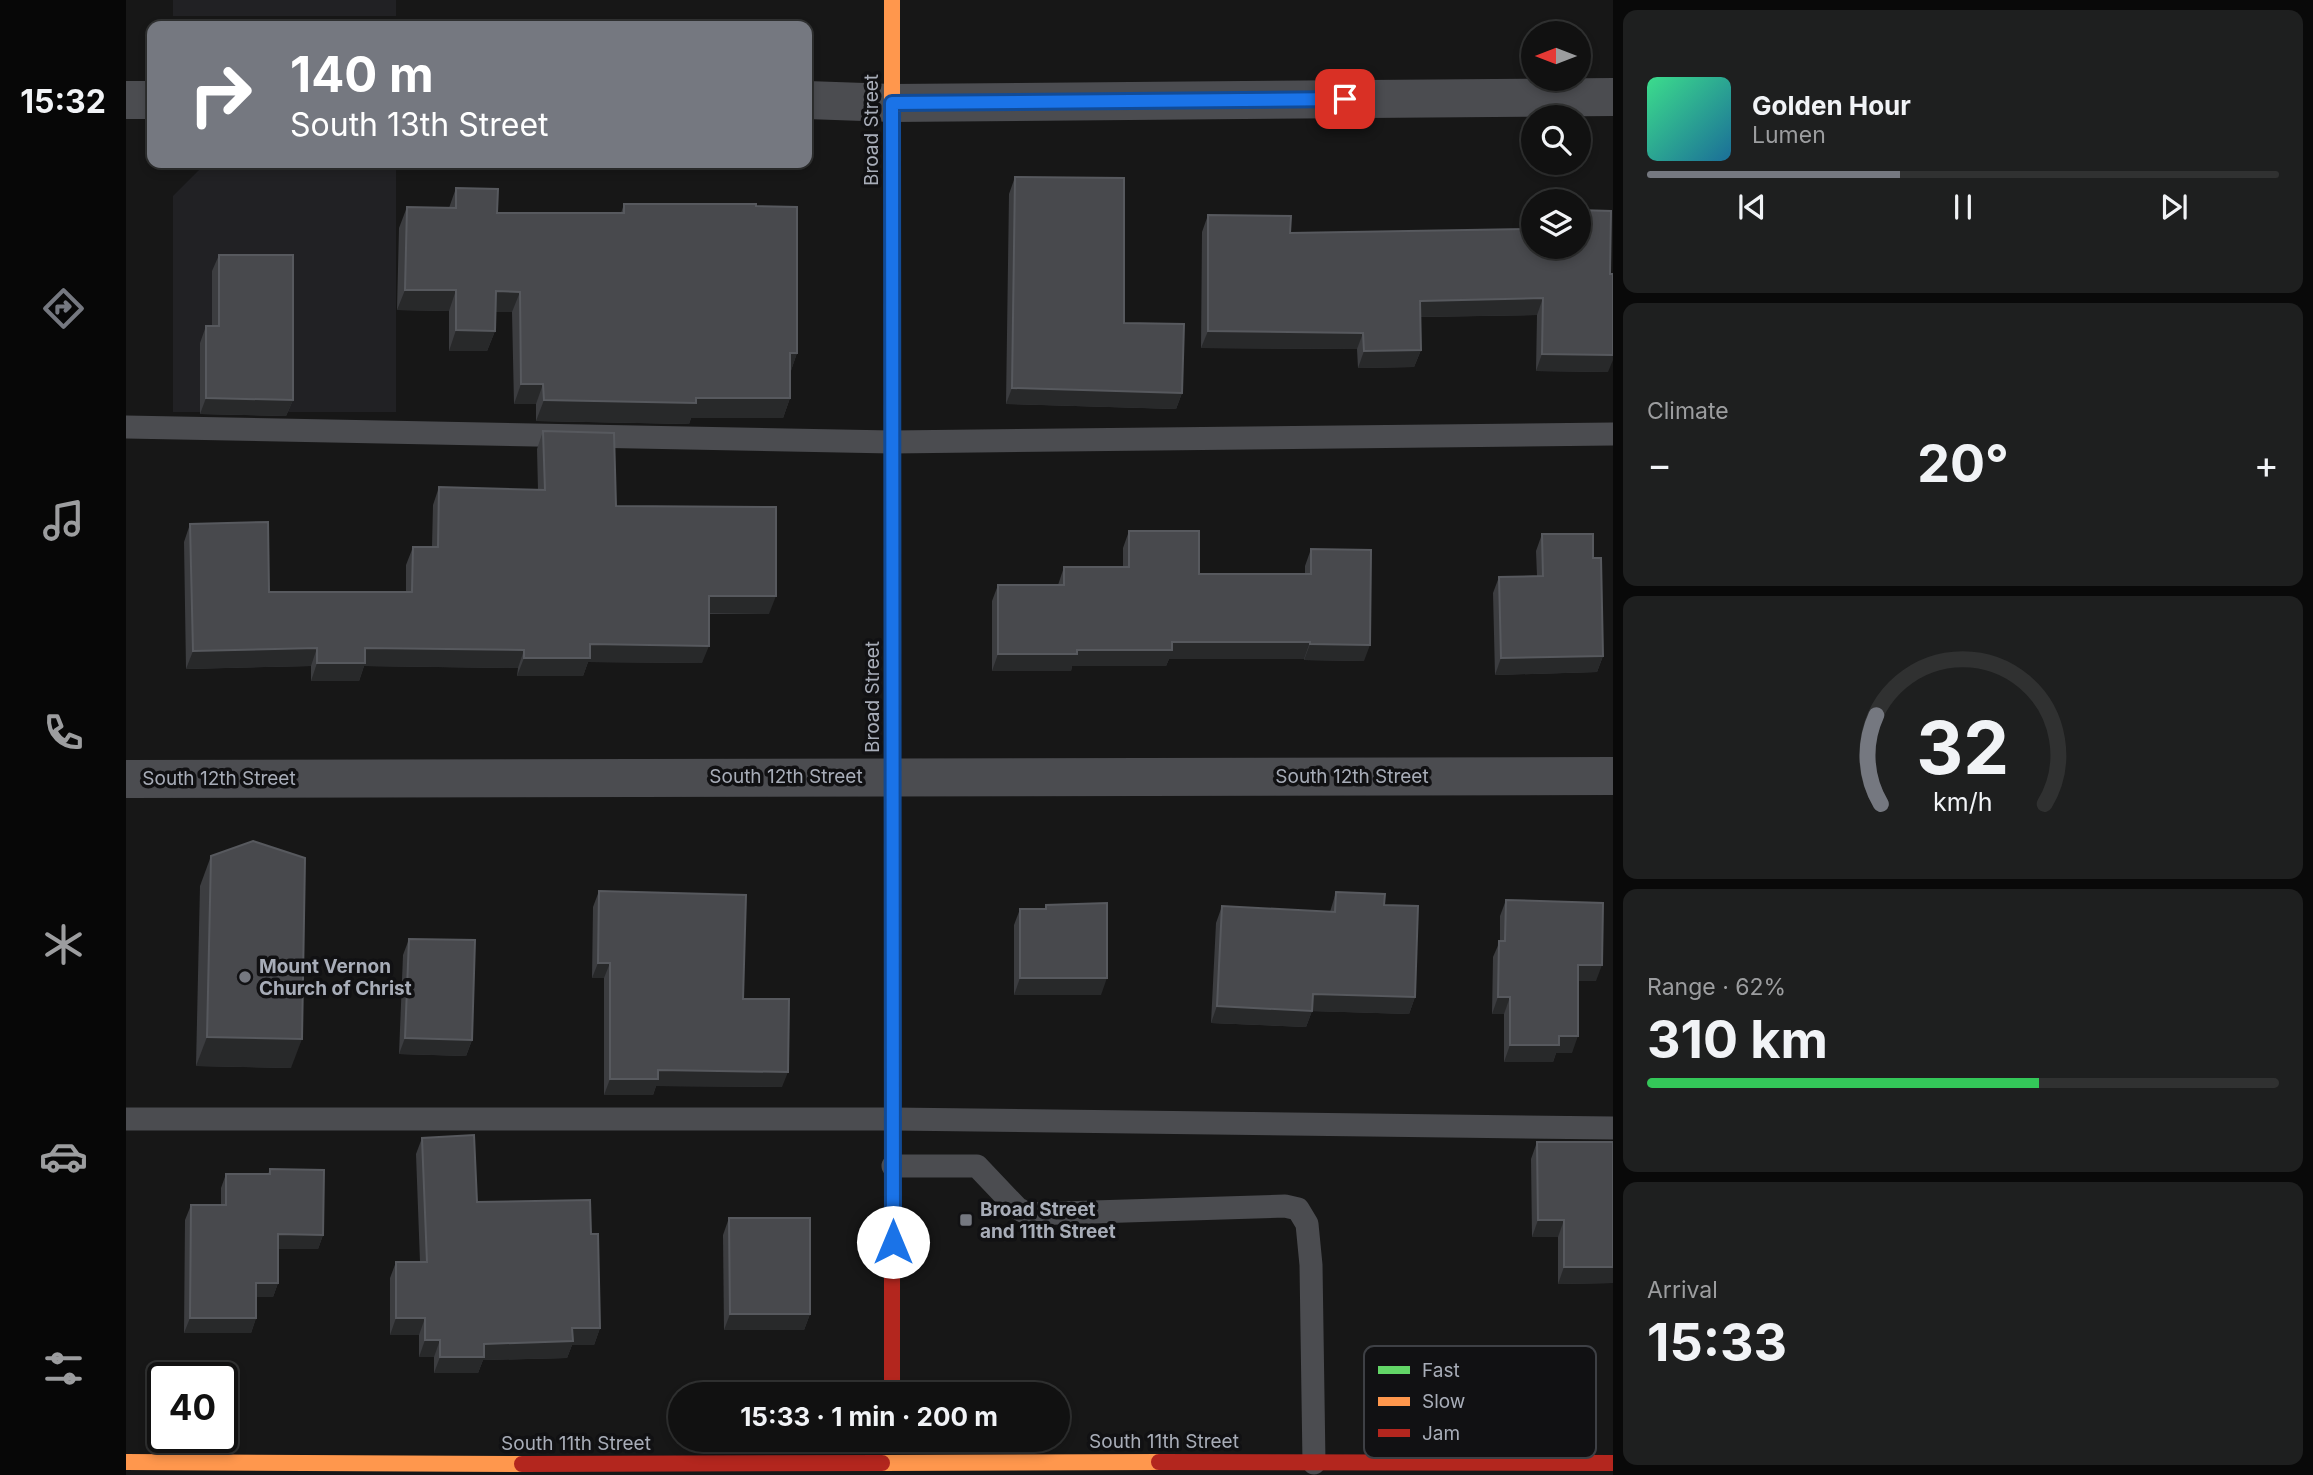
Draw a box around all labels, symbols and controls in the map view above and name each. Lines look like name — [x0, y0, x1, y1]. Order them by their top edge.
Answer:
north arrow — [1521, 21, 1591, 91]
map controls — [1521, 21, 1591, 259]
text: 140 m — [290, 45, 434, 104]
icon: right — [175, 49, 266, 140]
pin — [1315, 69, 1375, 129]
street label: Broad Street — [860, 74, 883, 186]
icon: arrive — [1326, 80, 1364, 118]
text: 15:32 — [20, 82, 106, 121]
text: Golden Hour — [1752, 90, 1911, 121]
text: South 13th Street — [290, 105, 549, 144]
button: search — [1521, 105, 1591, 175]
text: Lumen — [1752, 121, 1826, 149]
icon: previous — [1733, 188, 1771, 226]
icon: pause — [1944, 188, 1982, 226]
icon: next — [2155, 188, 2193, 226]
button: layers — [1521, 189, 1591, 259]
icon: directions — [39, 284, 88, 333]
text: Climate — [1647, 397, 1729, 425]
text: 20° — [1917, 432, 2009, 495]
text: − — [1647, 441, 1672, 487]
text: + — [2254, 441, 2279, 487]
icon: music — [39, 496, 88, 545]
street label: Broad Street — [861, 641, 884, 753]
text: 32 — [1917, 703, 2009, 792]
icon: phone — [39, 708, 88, 757]
street label: South 12th Street — [709, 765, 863, 788]
street label: South 12th Street — [1275, 765, 1429, 788]
street label: South 12th Street — [142, 767, 296, 790]
text: km/h — [1933, 786, 1993, 816]
icon: climate — [39, 920, 88, 969]
place label: Mount Vernon Church of Christ — [259, 955, 412, 1000]
marker: Mount Vernon Church of Christ — [237, 969, 253, 985]
text: Range · 62% — [1647, 973, 1786, 1001]
text: 310 km — [1647, 1008, 1828, 1071]
icon: car — [39, 1132, 88, 1181]
place label: Broad Street and 11th Street — [980, 1198, 1116, 1243]
position arrow — [856, 1205, 930, 1279]
marker: Broad Street and 11th Street — [958, 1212, 974, 1228]
text: Arrival — [1647, 1276, 1718, 1304]
text: 15:33 — [1647, 1311, 1787, 1374]
icon: filters — [39, 1344, 88, 1393]
legend — [1364, 1346, 1596, 1458]
text: Fast — [1422, 1359, 1460, 1382]
speed limit sign: 40 — [147, 1362, 238, 1453]
text: Slow — [1422, 1390, 1465, 1413]
text: 15:33 · 1 min · 200 m — [740, 1401, 998, 1432]
text: Jam — [1422, 1422, 1460, 1445]
street label: South 11th Street — [1089, 1430, 1239, 1453]
street label: South 11th Street — [501, 1432, 651, 1455]

